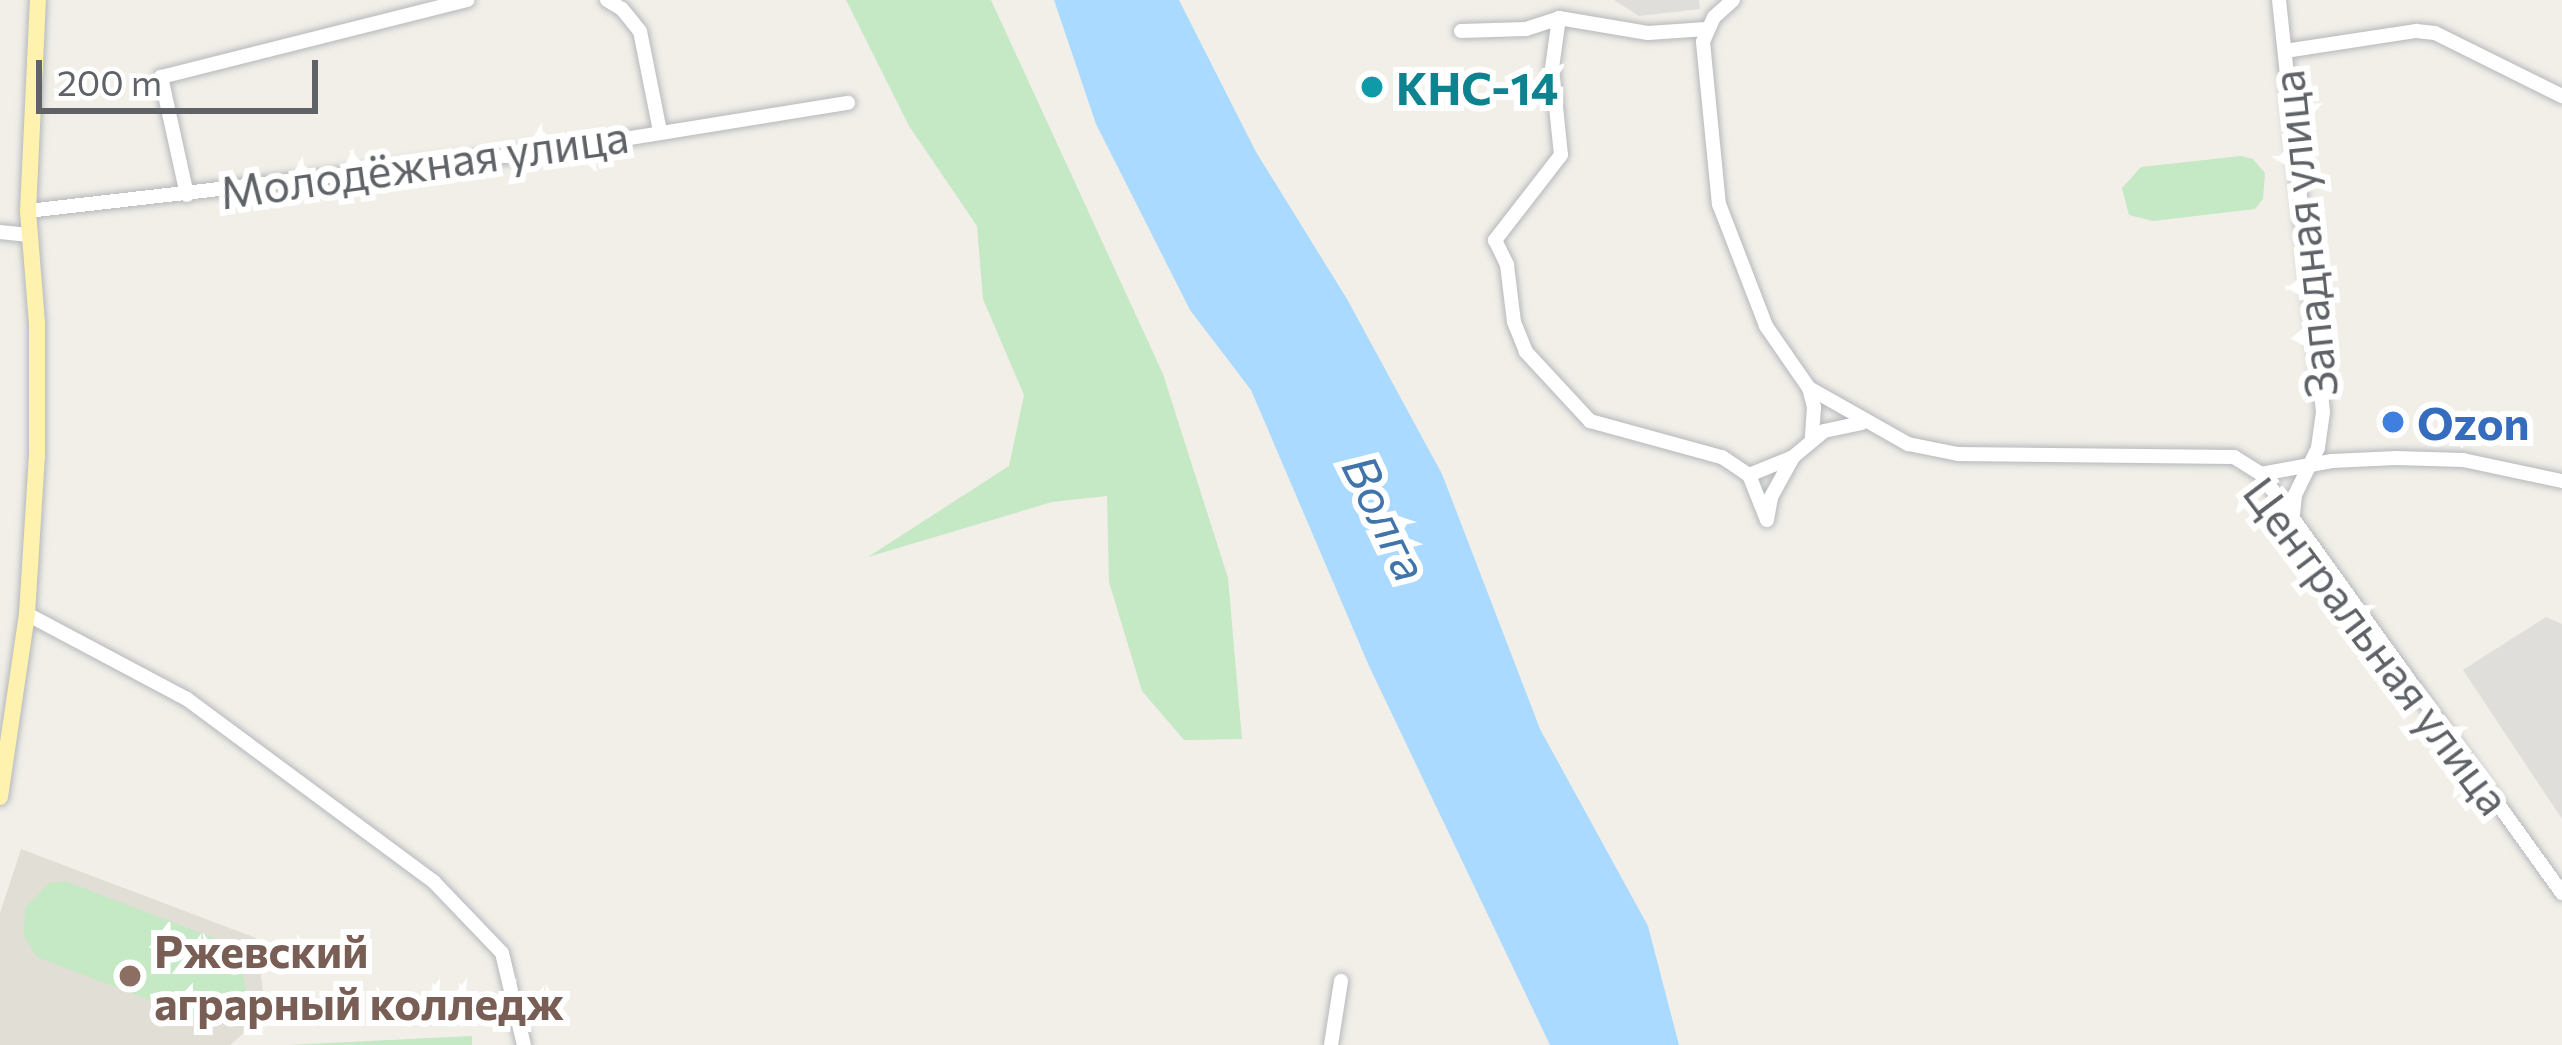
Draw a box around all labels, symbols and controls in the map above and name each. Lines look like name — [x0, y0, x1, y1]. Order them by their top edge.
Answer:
scale bar — [42, 36, 324, 110]
text: 200 m — [57, 59, 162, 103]
place label: КНС-14 — [1396, 60, 1558, 114]
street label: Западная улица — [2259, 68, 2347, 400]
marker: КНС-14 — [1359, 74, 1385, 100]
street label: Молодёжная улица — [216, 108, 632, 218]
place label: Ozon — [2417, 395, 2530, 449]
marker: Ozon — [2380, 409, 2406, 435]
water label: Волга — [1332, 445, 1442, 589]
street label: Центральная улица — [2234, 466, 2522, 824]
place label: Ржевский аграрный колледж — [154, 923, 564, 1029]
marker: Ржевский аграрный колледж — [117, 963, 143, 989]

